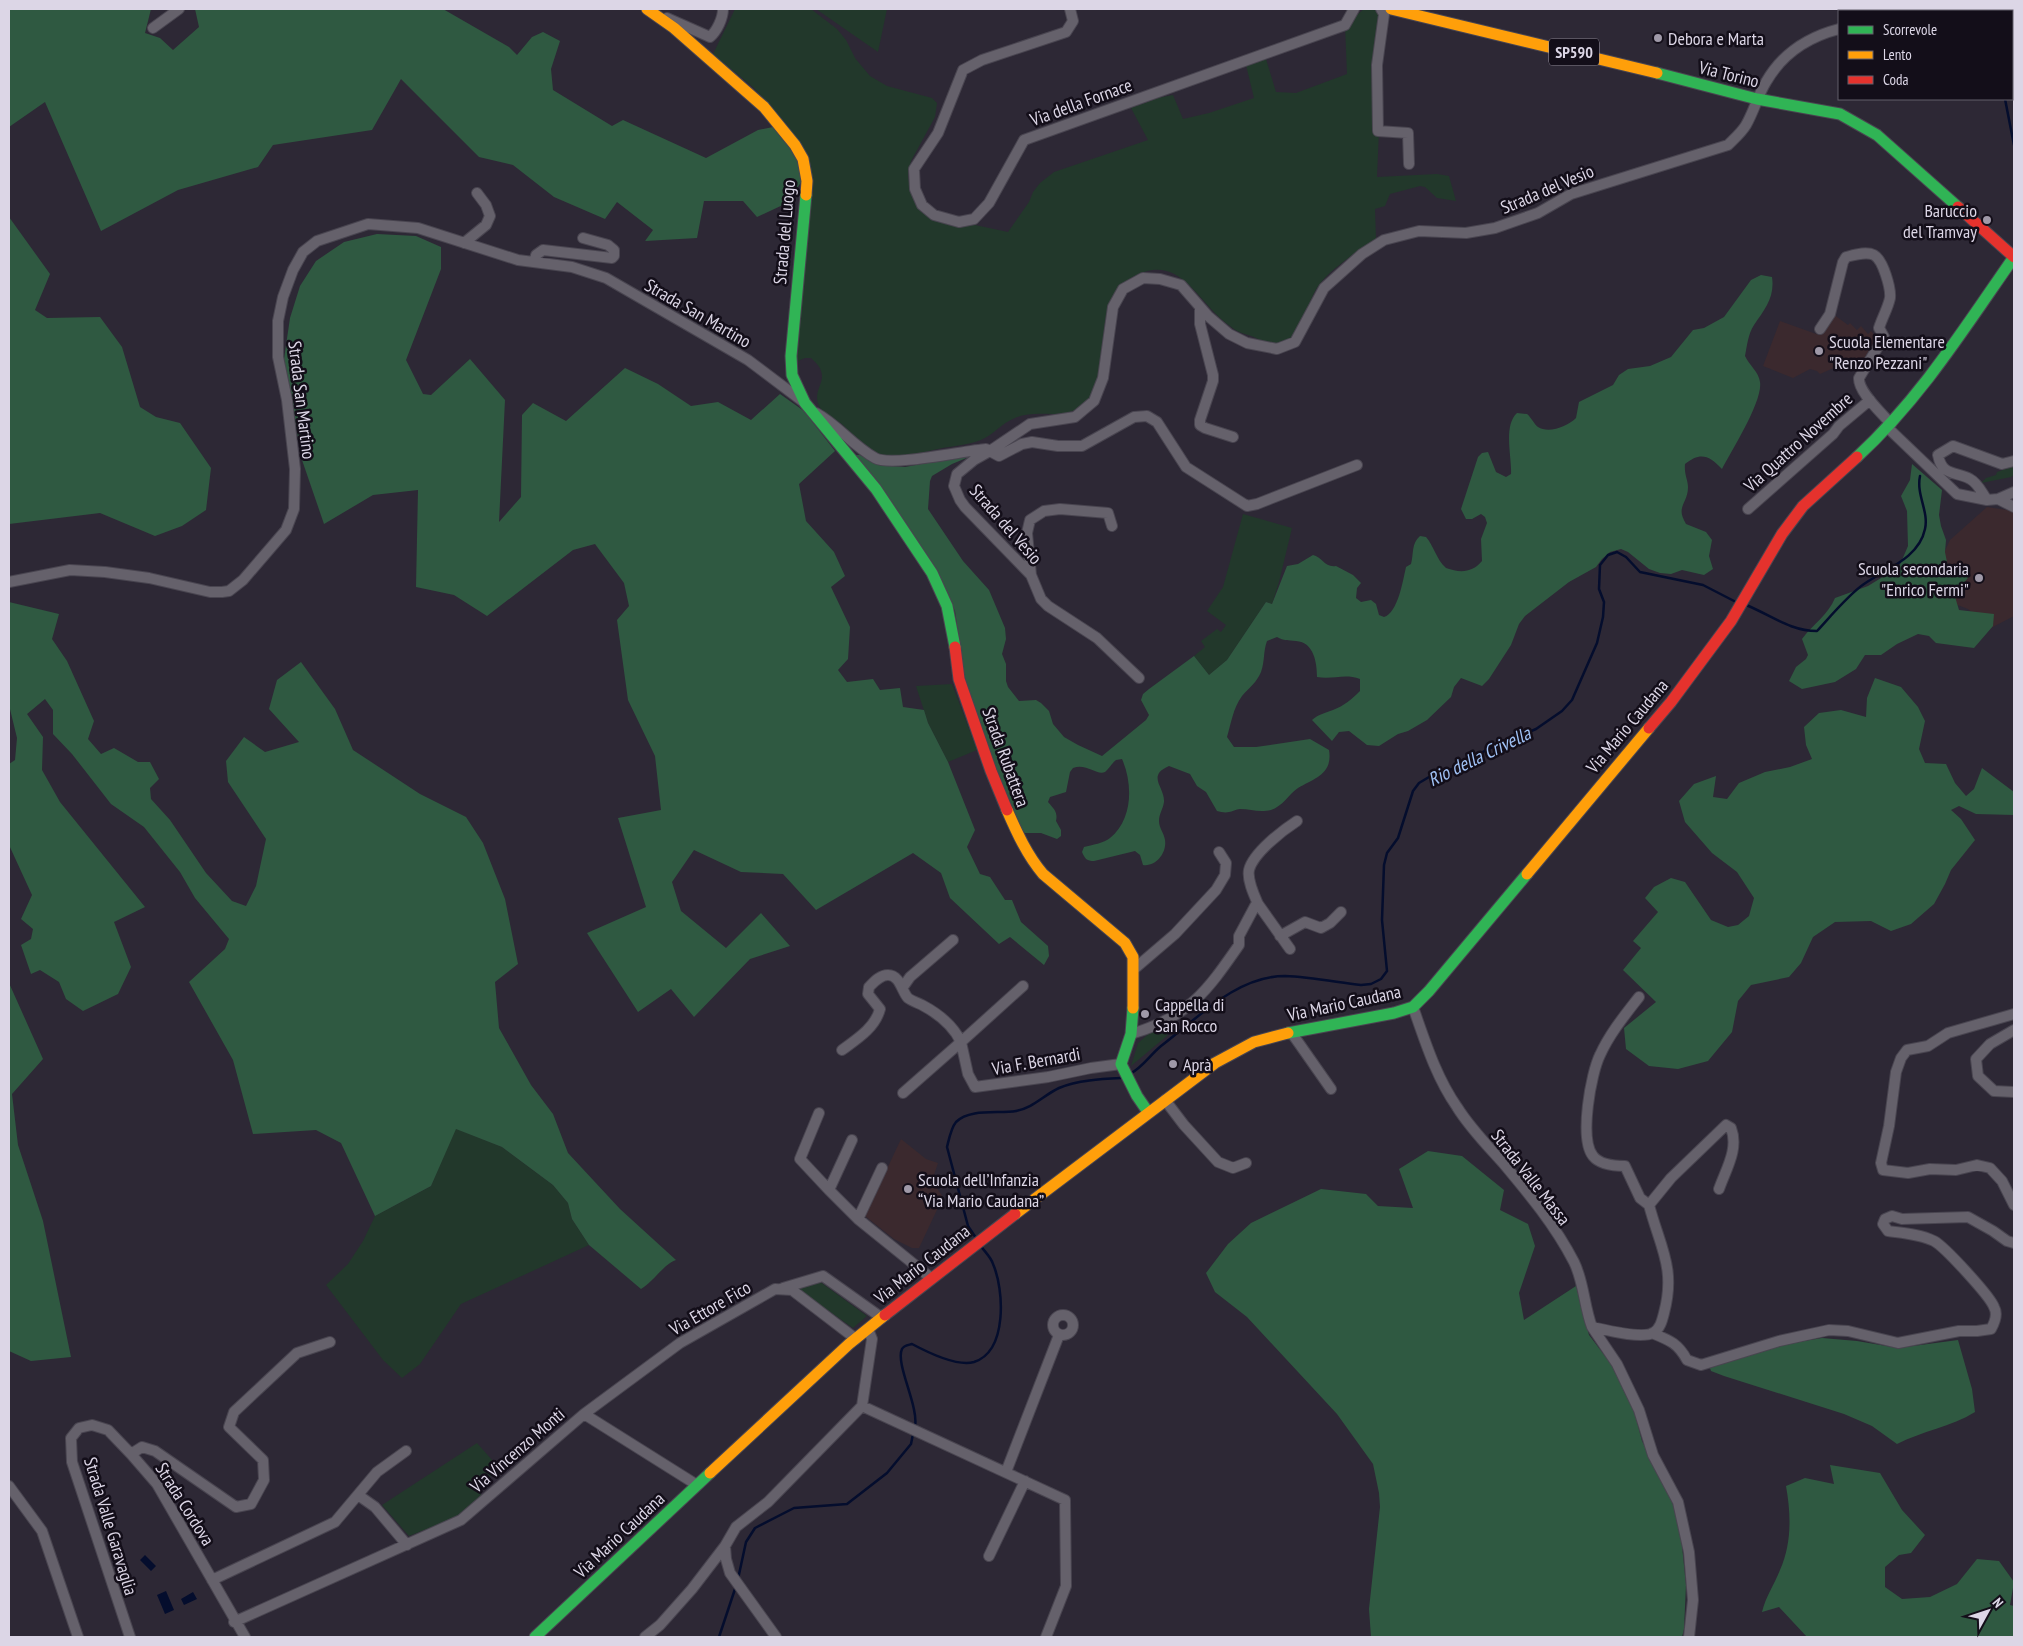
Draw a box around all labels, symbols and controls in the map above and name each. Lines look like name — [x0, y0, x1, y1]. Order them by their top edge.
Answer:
legend — [1838, 10, 2013, 100]
text: Scorrevole — [1883, 20, 1937, 39]
place label: Debora e Marta — [1668, 27, 1764, 50]
marker: Debora e Marta — [1652, 32, 1664, 44]
road number: SP590 — [1549, 38, 1599, 66]
text: Lento — [1883, 45, 1912, 64]
street label: Via Torino — [1696, 55, 1762, 93]
text: Coda — [1883, 70, 1908, 89]
street label: Via della Fornace — [1026, 73, 1135, 131]
street label: Strada del Vesio — [1497, 159, 1597, 219]
street label: Strada del Luogo — [768, 178, 800, 285]
place label: Baruccio del Tramvay — [1903, 199, 1977, 243]
marker: Baruccio del Tramvay — [1981, 214, 1993, 226]
street label: Strada San Martino — [641, 273, 755, 353]
place label: Scuola Elementare "Renzo Pezzani" — [1829, 330, 1945, 374]
street label: Strada San Martino — [283, 340, 321, 461]
marker: Scuola Elementare "Renzo Pezzani" — [1813, 345, 1825, 357]
street label: Via Quattro Novembre — [1738, 387, 1857, 497]
street label: Strada del Vesio — [965, 479, 1047, 569]
place label: Scuola secondaria "Enrico Fermi" — [1858, 557, 1969, 601]
marker: Scuola secondaria "Enrico Fermi" — [1973, 572, 1985, 584]
street label: Via Mario Caudana — [1580, 674, 1673, 778]
street label: Strada Rubattera — [977, 704, 1035, 810]
water label: Rio della Crivella — [1424, 720, 1536, 791]
street label: Via Mario Caudana — [1284, 980, 1403, 1026]
place label: Cappella di San Rocco — [1155, 993, 1224, 1037]
marker: Cappella di San Rocco — [1139, 1008, 1151, 1020]
street label: Via F. Bernardi — [989, 1042, 1082, 1080]
place label: Aprà — [1183, 1053, 1211, 1076]
marker: Aprà — [1167, 1058, 1179, 1070]
street label: Strada Valle Massa — [1486, 1124, 1576, 1230]
place label: Scuola dell’Infanzia “Via Mario Caudana” — [918, 1168, 1044, 1212]
marker: Scuola dell’Infanzia “Via Mario Caudana” — [902, 1183, 914, 1195]
street label: Via Mario Caudana — [869, 1219, 975, 1309]
street label: Via Ettore Fico — [664, 1275, 755, 1341]
street label: Via Vincenzo Monti — [464, 1403, 569, 1498]
street label: Strada Valle Garavaglia — [79, 1454, 143, 1598]
street label: Strada Cordova — [150, 1458, 220, 1550]
street label: Via Mario Caudana — [568, 1487, 669, 1583]
north arrow — [1963, 1586, 2013, 1636]
text: N — [1989, 1594, 2007, 1611]

